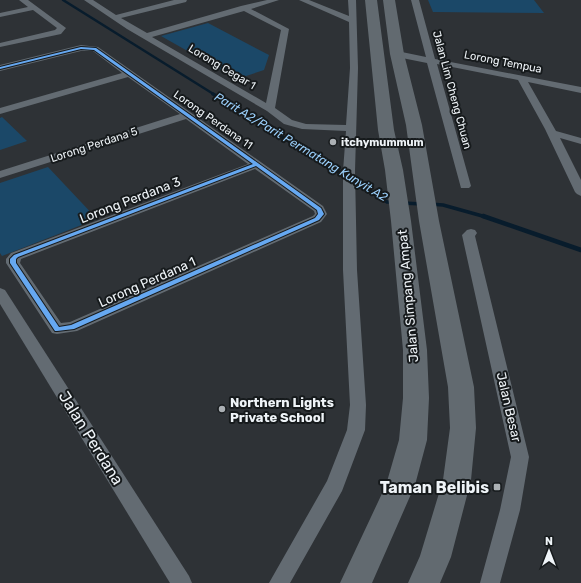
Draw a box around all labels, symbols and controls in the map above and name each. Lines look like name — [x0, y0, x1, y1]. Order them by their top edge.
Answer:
street label: Jalan Lim Cheng Chuan — [430, 29, 474, 151]
street label: Lorong Cegar 1 — [186, 42, 258, 92]
street label: Lorong Tempua — [463, 48, 543, 76]
street label: Lorong Perdana 11 — [171, 88, 255, 152]
water label: Parit A2/Parit Permatang Kunyit A2 — [212, 90, 391, 205]
street label: Lorong Perdana 5 — [49, 125, 139, 165]
place label: itchymummum — [341, 136, 424, 149]
marker: itchymummum — [328, 137, 338, 147]
street label: Lorong Perdana 3 — [77, 174, 183, 227]
street label: Jalan Simpang Ampat — [395, 229, 422, 363]
street label: Lorong Perdana 1 — [96, 254, 198, 311]
street label: Jalan Besar — [494, 370, 524, 444]
street label: Jalan Perdana — [55, 388, 127, 488]
place label: Northern Lights Private School — [230, 395, 334, 425]
marker: Northern Lights Private School — [217, 404, 227, 414]
place label: Taman Belibis — [380, 478, 489, 497]
marker: Taman Belibis — [492, 482, 502, 492]
north arrow — [529, 531, 569, 571]
text: N — [545, 535, 553, 548]

